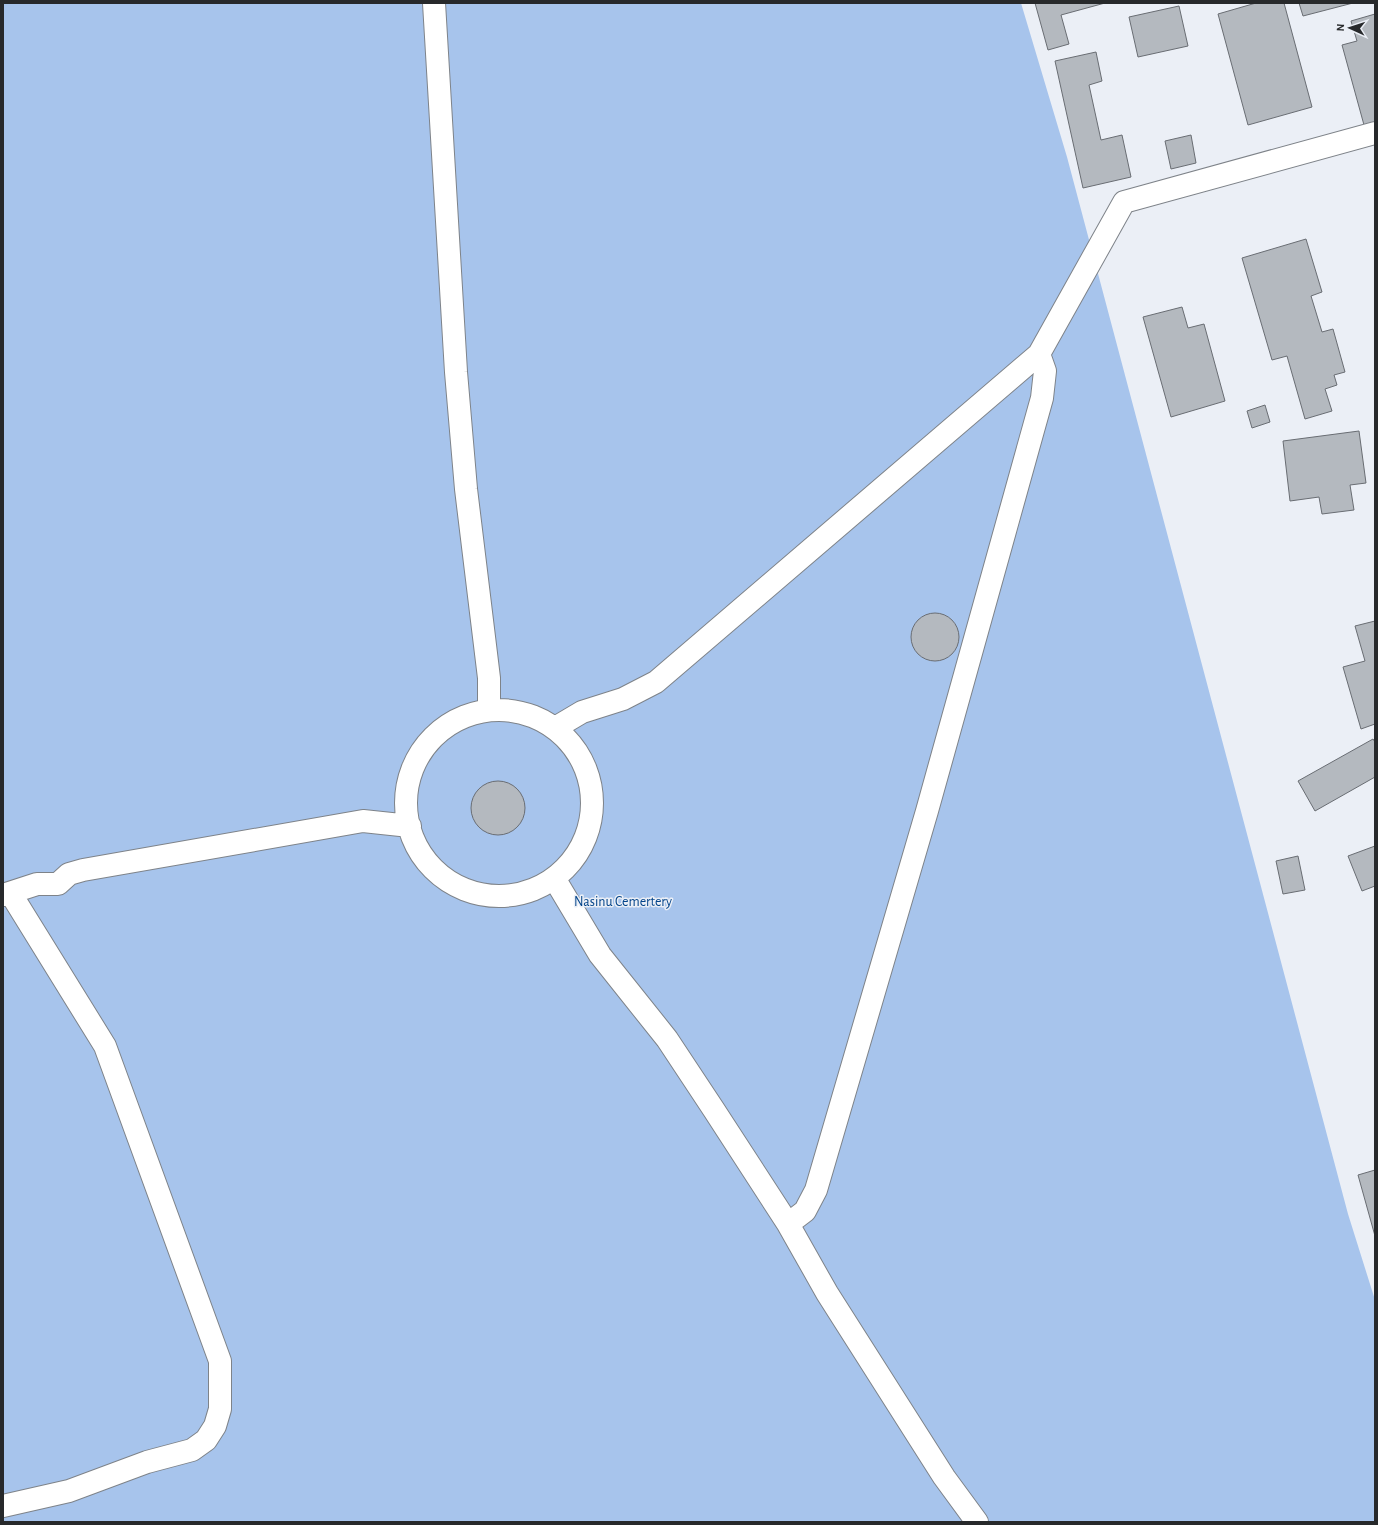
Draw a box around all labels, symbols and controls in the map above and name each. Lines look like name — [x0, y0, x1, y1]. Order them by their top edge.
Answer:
north arrow — [1330, 8, 1370, 48]
text: N — [1335, 23, 1346, 32]
park label: Nasinu Cemertery — [574, 895, 672, 909]

